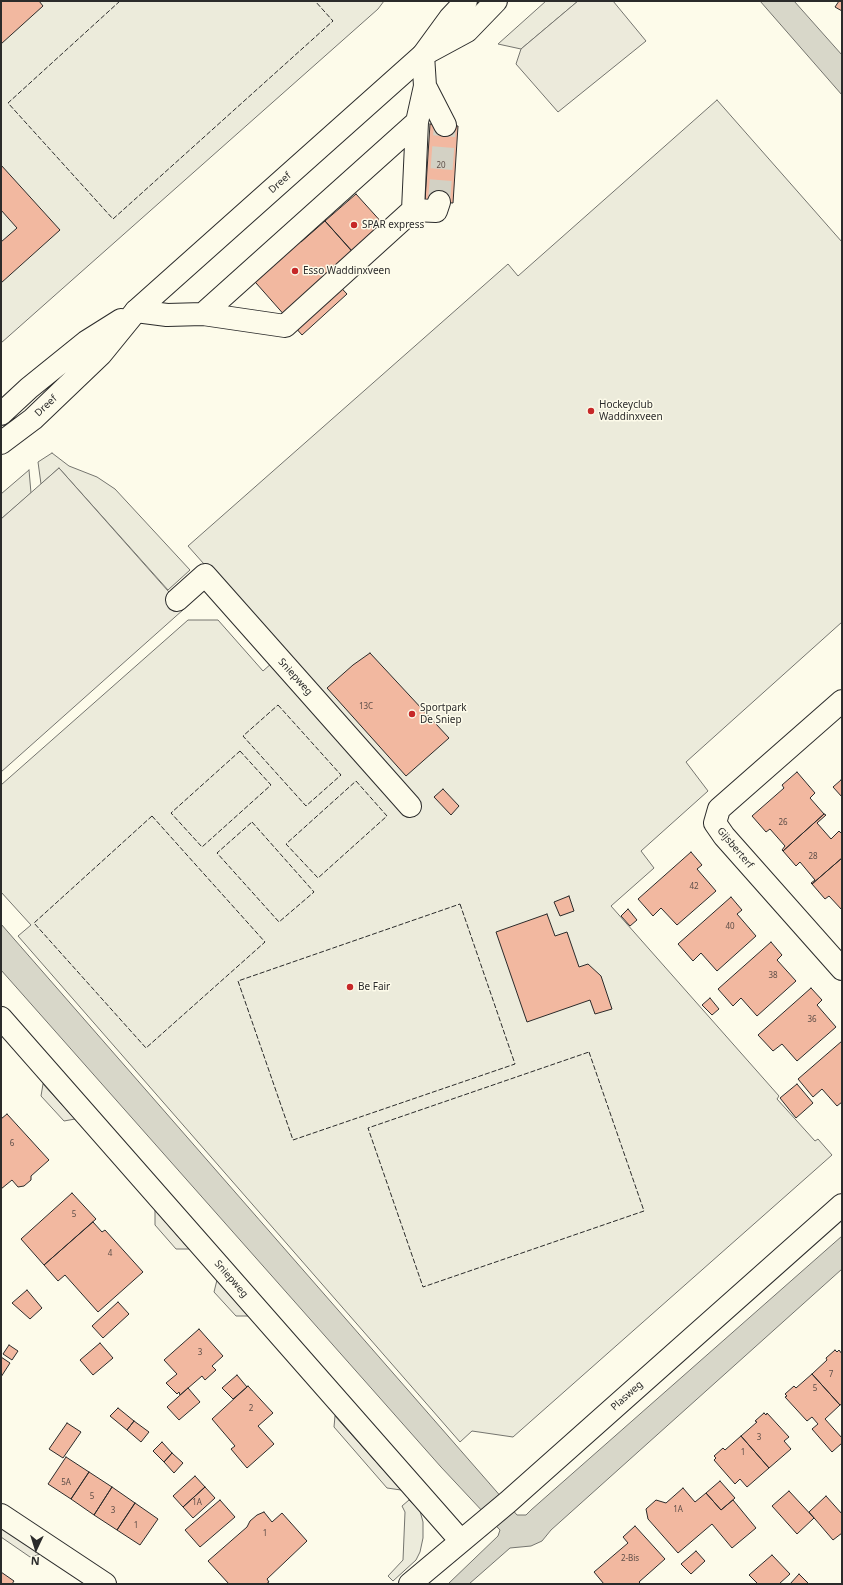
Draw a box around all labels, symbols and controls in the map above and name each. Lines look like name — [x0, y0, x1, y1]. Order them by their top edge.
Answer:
house number: 20 — [436, 161, 446, 171]
street label: Dreef — [266, 170, 294, 196]
place label: SPAR express — [362, 219, 424, 231]
marker: SPAR express — [349, 220, 359, 230]
place label: Esso Waddinxveen — [303, 265, 390, 277]
marker: Esso Waddinxveen — [290, 266, 300, 276]
street label: Dreef — [32, 393, 60, 419]
place label: Hockeyclub Waddinxveen — [599, 399, 663, 422]
marker: Hockeyclub Waddinxveen — [586, 406, 596, 416]
street label: Sniepweg — [275, 656, 315, 698]
house number: 13C — [359, 702, 373, 712]
place label: Sportpark De Sniep — [420, 702, 467, 726]
marker: Sportpark De Sniep — [407, 709, 417, 719]
house number: 26 — [778, 818, 788, 828]
street label: Gijsberterf — [714, 825, 756, 871]
house number: 28 — [808, 852, 818, 862]
house number: 42 — [689, 882, 699, 892]
house number: 40 — [725, 922, 735, 932]
house number: 38 — [768, 971, 778, 981]
place label: Be Fair — [358, 981, 390, 993]
marker: Be Fair — [345, 982, 355, 992]
house number: 36 — [807, 1015, 817, 1025]
house number: 6 — [10, 1139, 14, 1149]
house number: 5 — [72, 1210, 76, 1220]
house number: 4 — [108, 1249, 112, 1259]
street label: Sniepweg — [212, 1258, 250, 1300]
house number: 3 — [198, 1348, 202, 1358]
house number: 7 — [829, 1370, 833, 1380]
street label: Plasweg — [609, 1379, 645, 1413]
house number: 5 — [813, 1384, 817, 1394]
house number: 2 — [249, 1404, 253, 1414]
house number: 3 — [757, 1433, 761, 1443]
house number: 1 — [741, 1448, 745, 1458]
house number: 5A — [61, 1478, 71, 1488]
house number: 5 — [90, 1492, 94, 1502]
house number: 1A — [192, 1498, 202, 1508]
house number: 1A — [673, 1505, 683, 1515]
house number: 3 — [111, 1506, 115, 1516]
house number: 1 — [134, 1521, 138, 1531]
north arrow — [16, 1529, 56, 1569]
house number: 1 — [263, 1529, 267, 1539]
text: N — [30, 1554, 40, 1569]
house number: 2-Bis — [621, 1554, 639, 1564]

